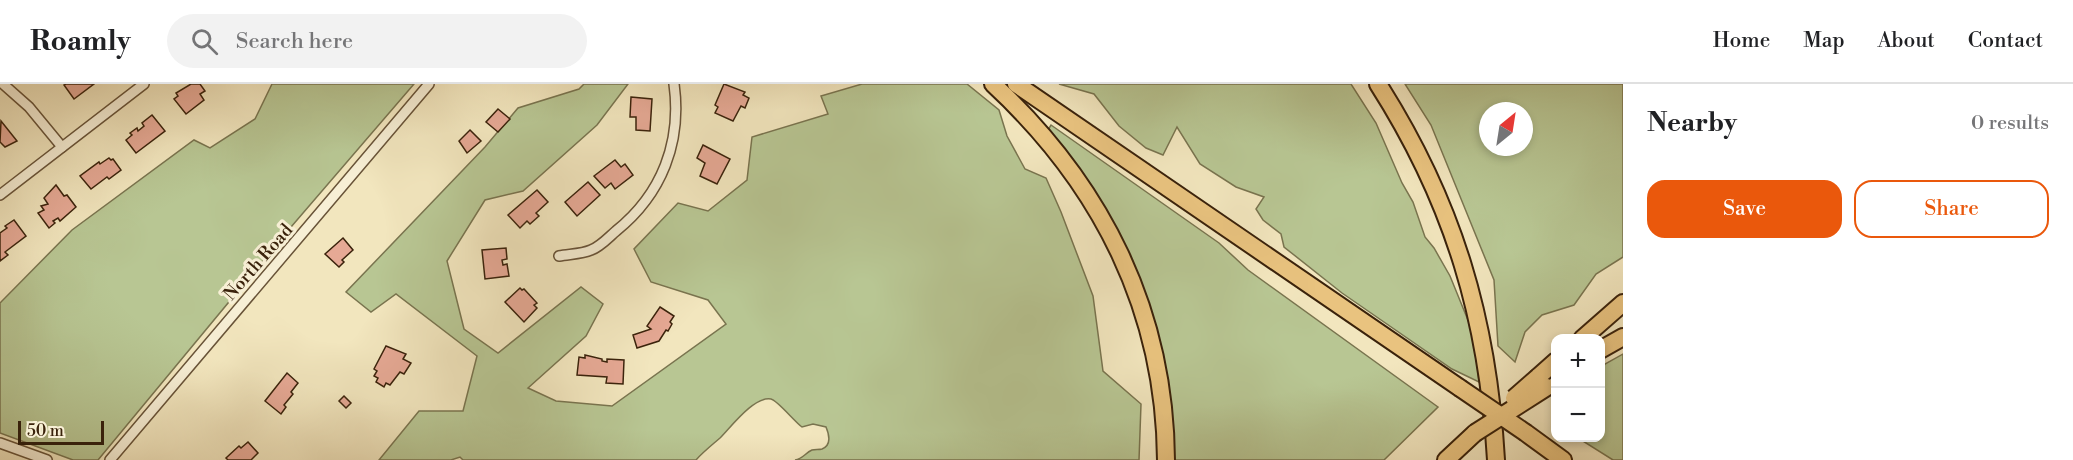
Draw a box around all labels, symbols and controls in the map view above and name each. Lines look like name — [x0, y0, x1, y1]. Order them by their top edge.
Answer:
search box — [167, 14, 587, 68]
text: Roamly — [30, 24, 131, 59]
icon: search — [188, 25, 221, 58]
text: Search here — [236, 28, 353, 55]
text: Home — [1713, 28, 1770, 54]
text: Map — [1803, 28, 1845, 54]
text: About — [1878, 28, 1935, 54]
text: Contact — [1968, 28, 2043, 54]
north arrow — [1479, 102, 1533, 156]
text: Nearby — [1647, 107, 1737, 139]
text: 0 results — [1971, 111, 2049, 136]
button: Save — [1647, 180, 1842, 238]
button: Share — [1854, 180, 2049, 238]
street label: North Road — [219, 219, 299, 305]
map controls — [1551, 334, 1605, 442]
button: + — [1551, 334, 1605, 388]
button: − — [1551, 388, 1605, 442]
scale bar — [18, 418, 104, 446]
text: 50 m — [27, 421, 64, 441]

